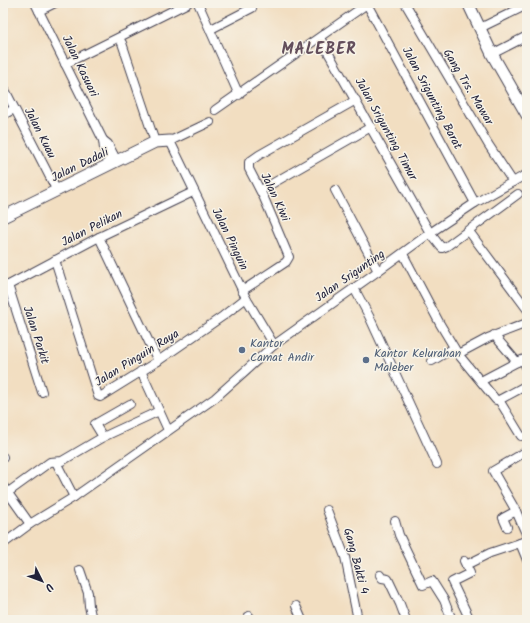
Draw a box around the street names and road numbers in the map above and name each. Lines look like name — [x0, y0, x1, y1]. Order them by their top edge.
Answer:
street label: Jalan Kasuari — [57, 32, 104, 101]
street label: Jalan Srigunting Barat — [397, 43, 467, 153]
street label: Gang Trs. Mawar — [438, 45, 499, 130]
street label: Jalan Srigunting Timur — [350, 74, 423, 185]
street label: Jalan Kuau — [19, 104, 61, 162]
street label: Jalan Dadali — [48, 142, 113, 187]
street label: Jalan Kiwi — [255, 169, 295, 226]
street label: Jalan Pelikan — [58, 204, 126, 252]
street label: Jalan Pinguin — [207, 204, 253, 274]
street label: Jalan Srigunting — [311, 245, 389, 307]
street label: Jalan Parkit — [18, 303, 54, 367]
street label: Jalan Pinguin Raya — [91, 324, 183, 392]
street label: Gang Bakti 4 — [338, 526, 374, 597]

